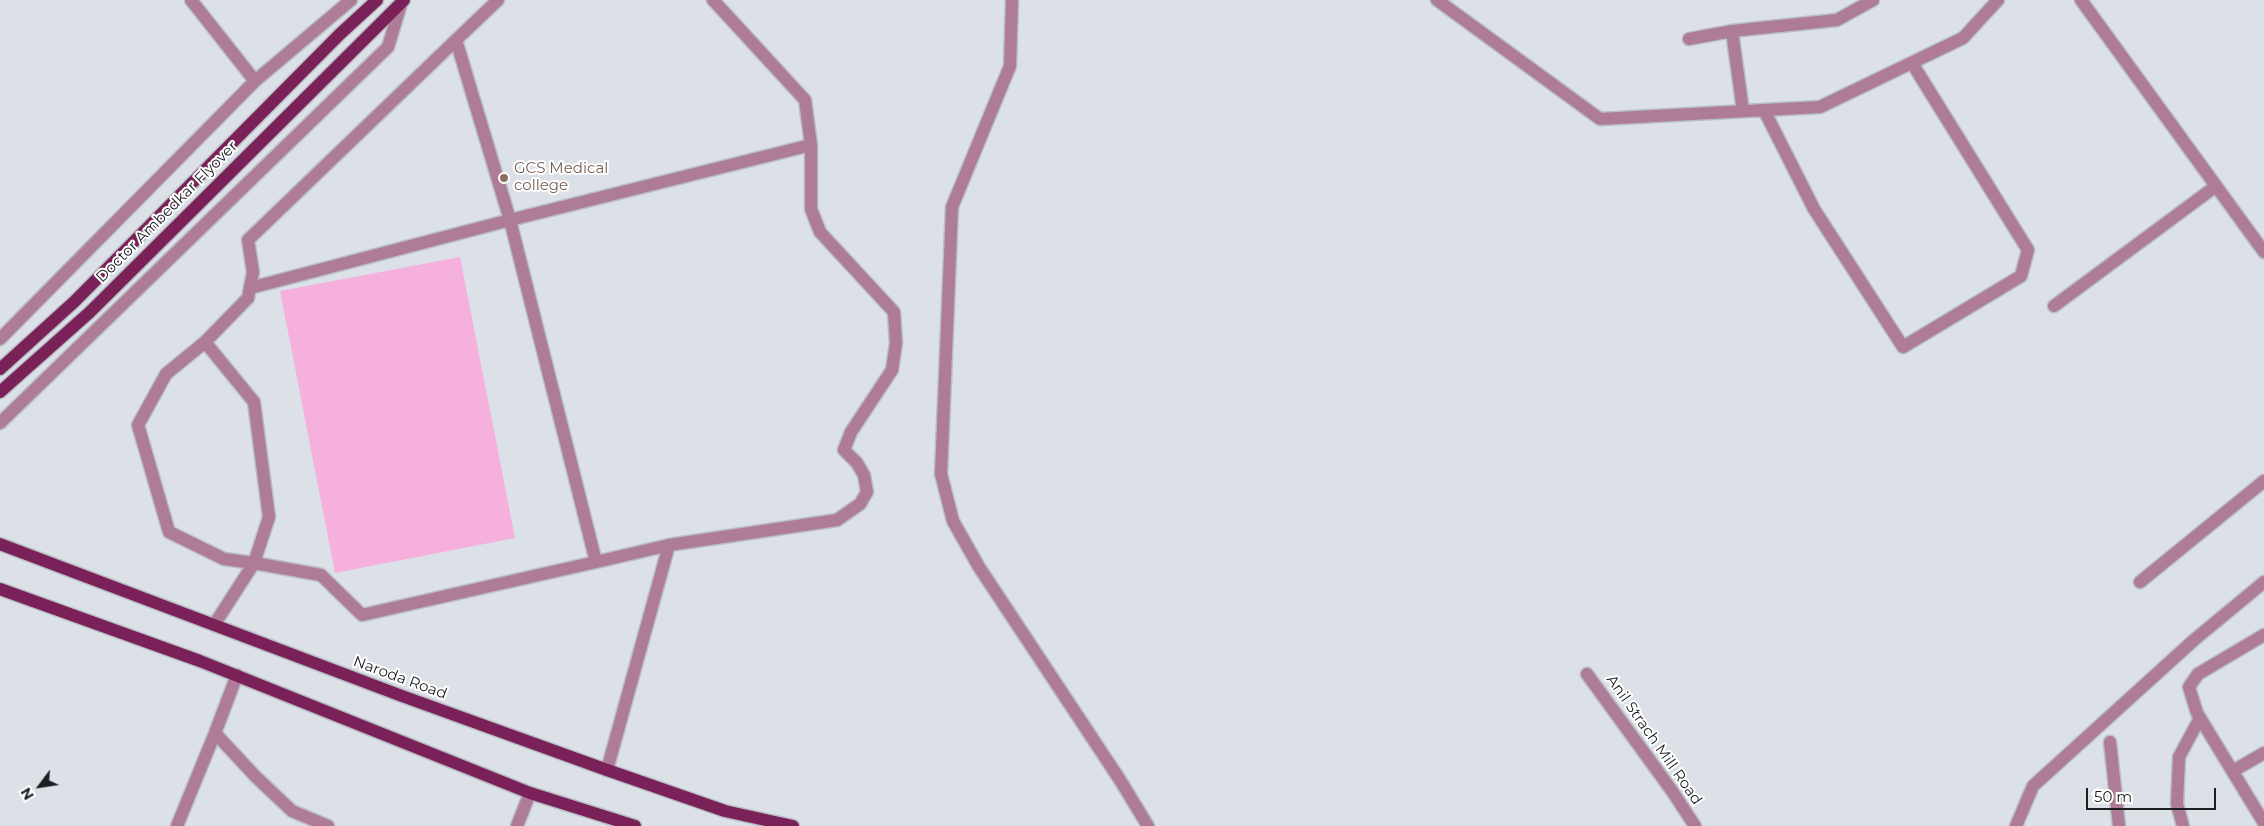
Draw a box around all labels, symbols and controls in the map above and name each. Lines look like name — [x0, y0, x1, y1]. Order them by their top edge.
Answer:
street label: Doctor Ambedkar Flyover — [93, 138, 241, 286]
place label: GCS Medical college — [514, 160, 608, 195]
marker: GCS Medical college — [498, 172, 510, 184]
street label: Naroda Road — [351, 653, 449, 703]
street label: Anil Strach Mill Road — [1602, 672, 1706, 808]
north arrow — [15, 761, 65, 811]
scale bar — [2089, 778, 2219, 810]
text: N — [17, 784, 38, 803]
text: 50 m — [2094, 787, 2132, 806]

